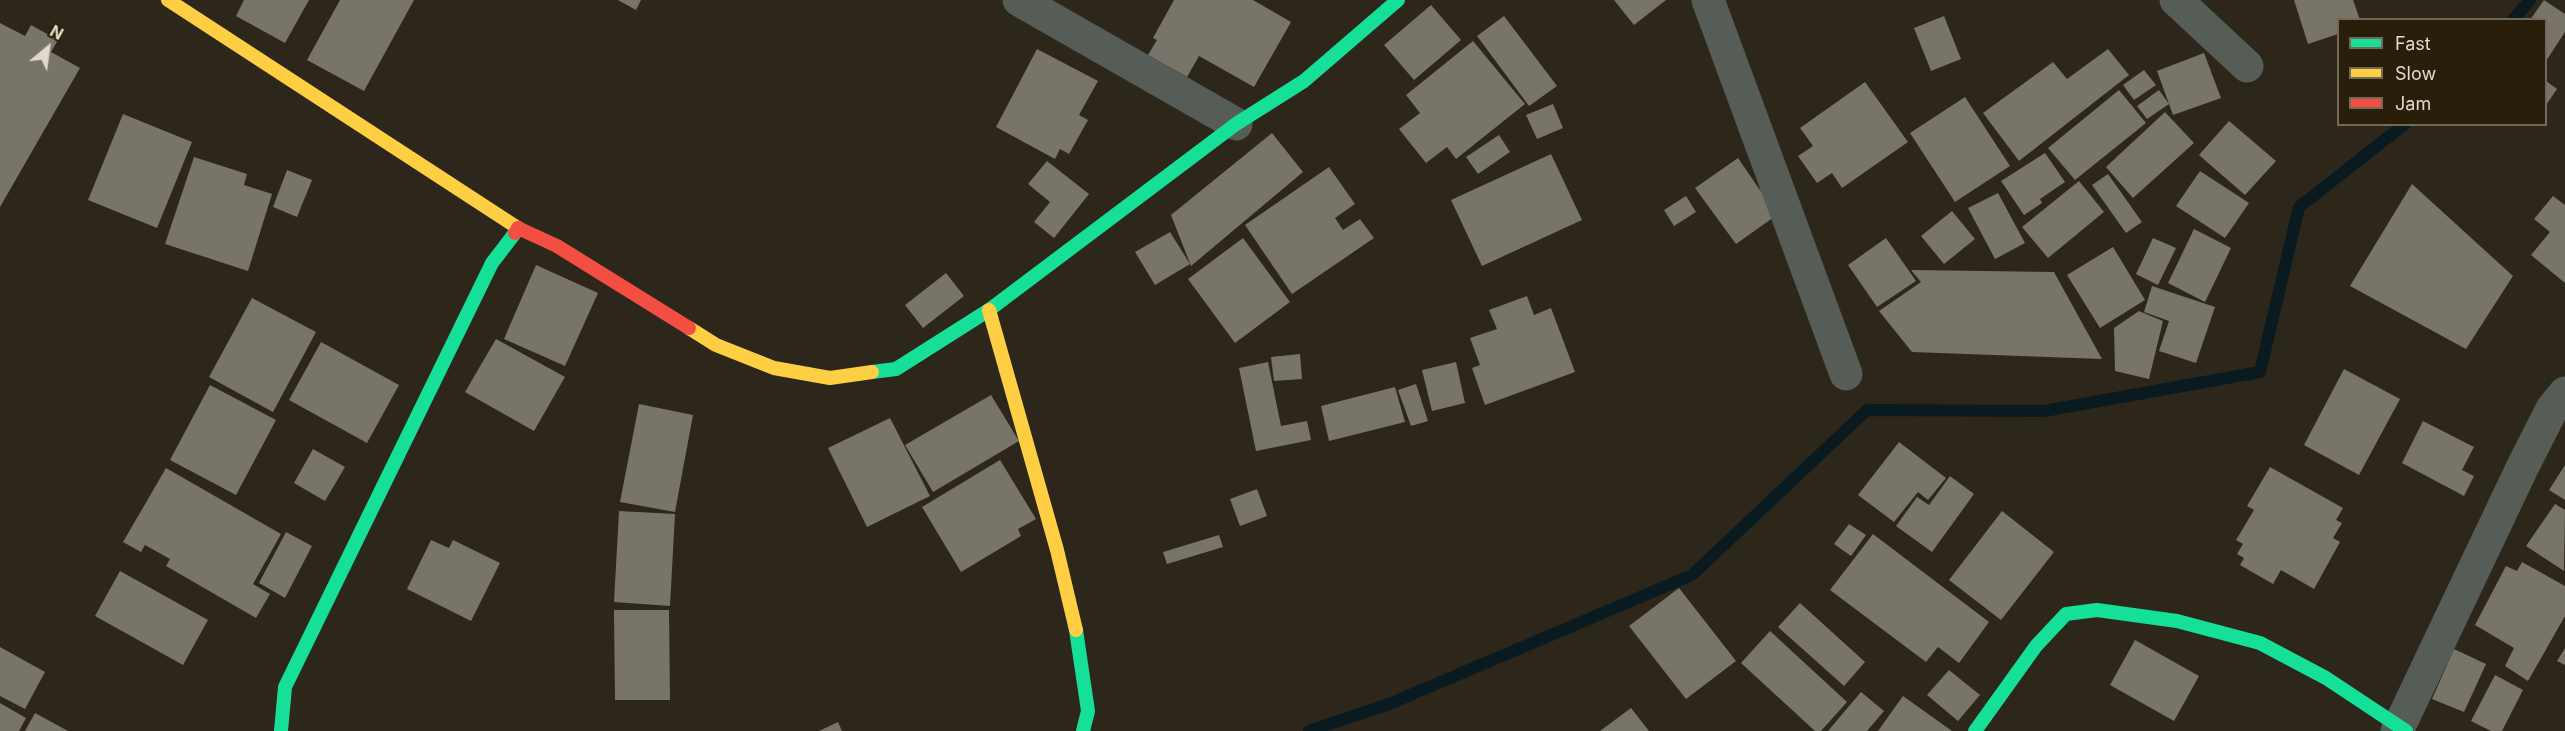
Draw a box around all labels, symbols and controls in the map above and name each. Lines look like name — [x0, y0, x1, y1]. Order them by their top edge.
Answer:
north arrow — [18, 18, 78, 78]
legend — [2337, 18, 2547, 126]
text: N — [47, 21, 67, 44]
text: Fast — [2395, 33, 2431, 54]
text: Slow — [2395, 63, 2436, 84]
text: Jam — [2395, 93, 2431, 114]

